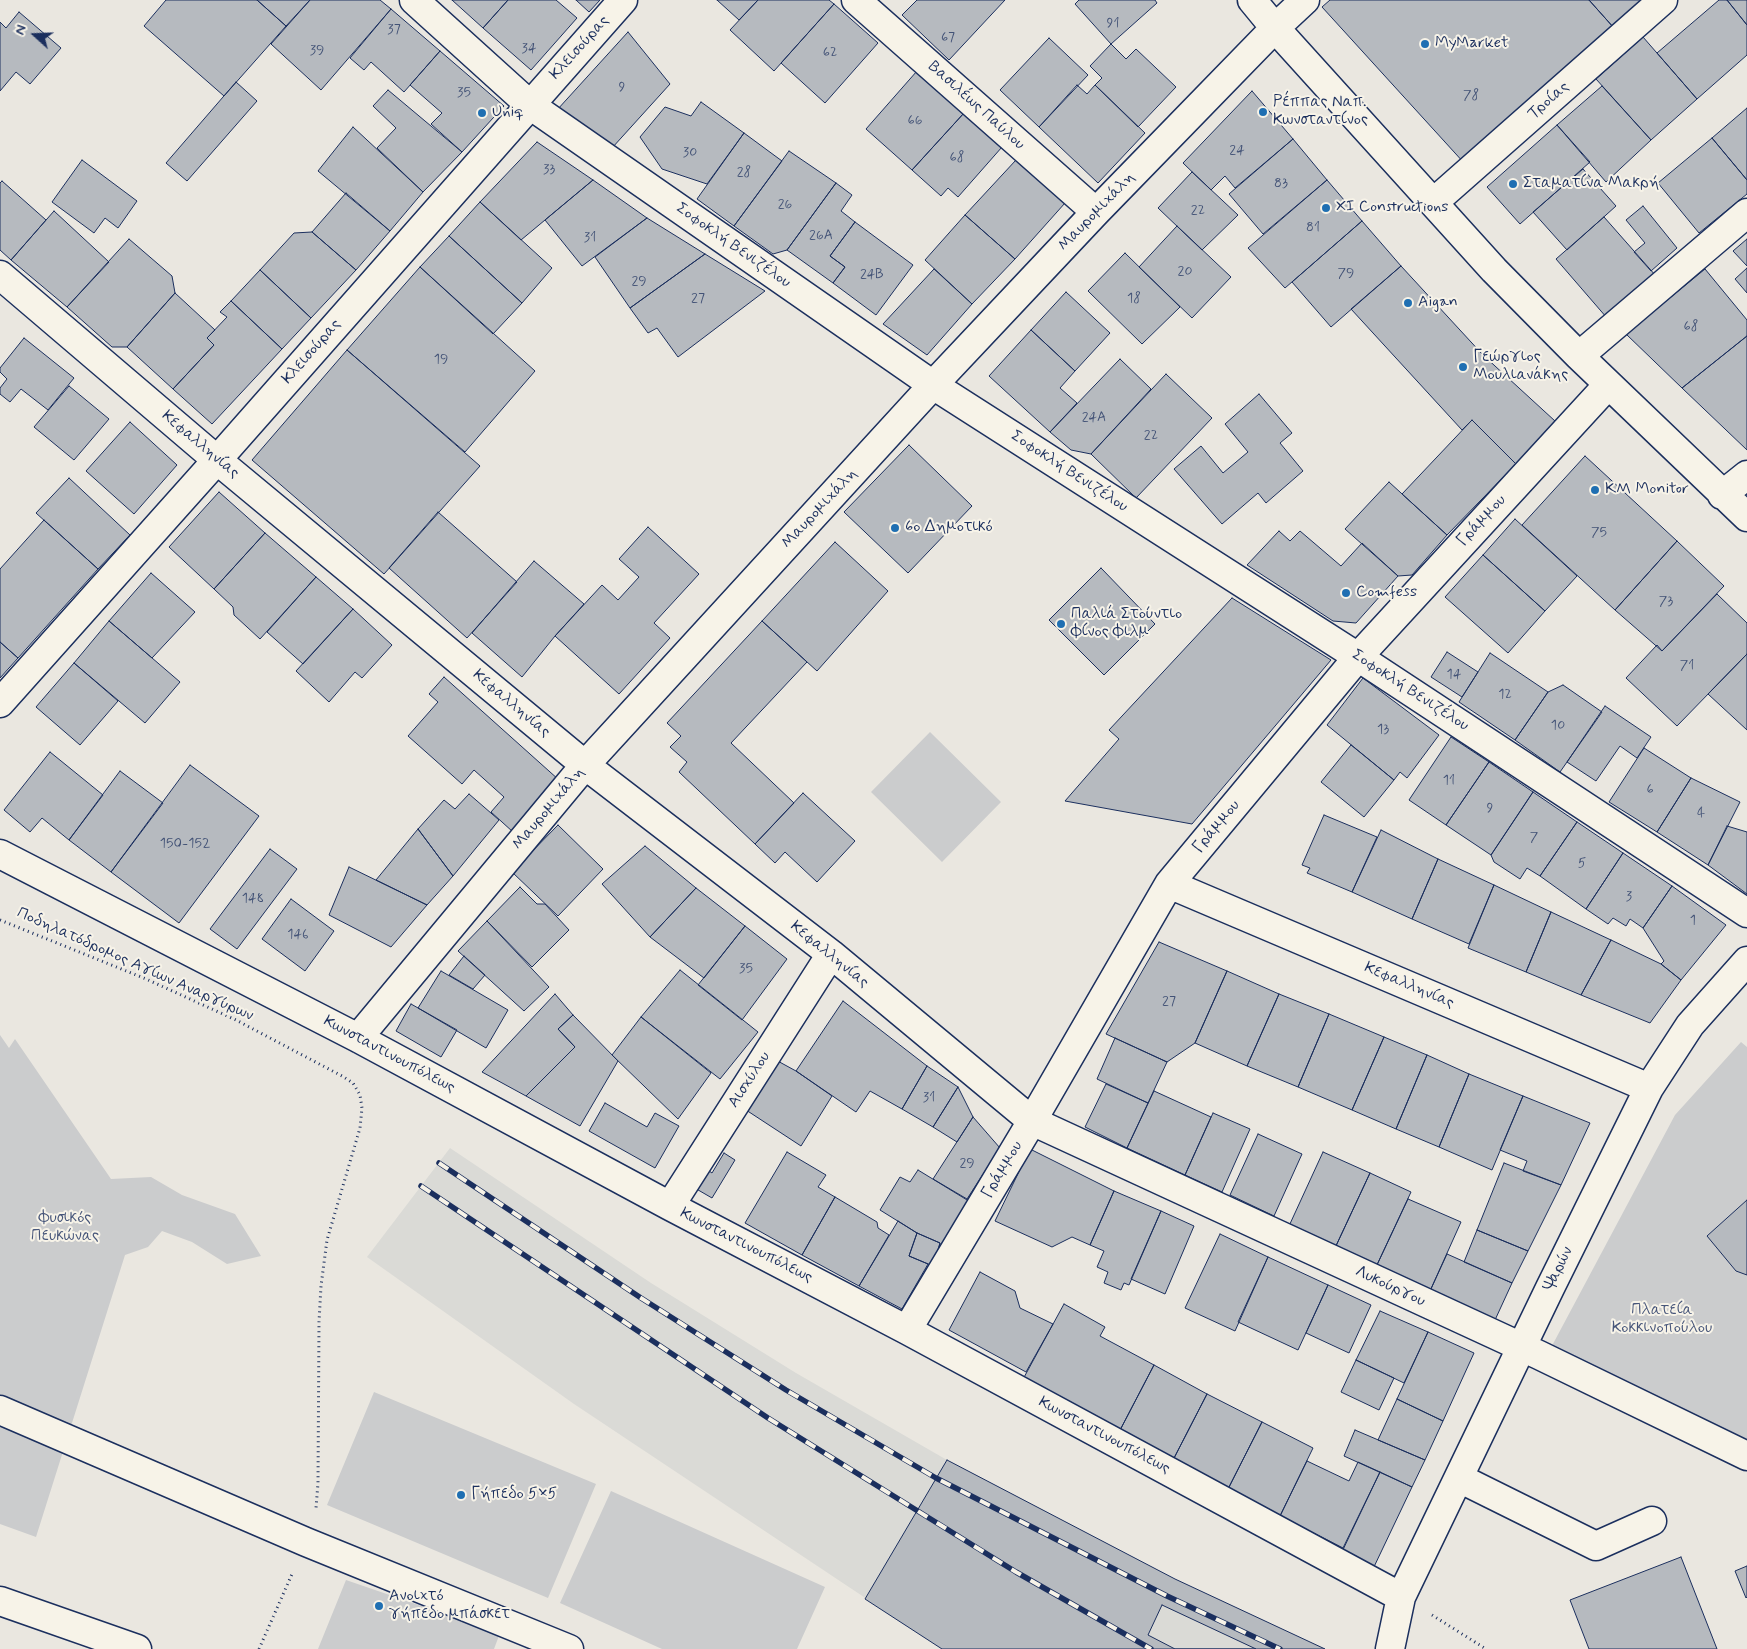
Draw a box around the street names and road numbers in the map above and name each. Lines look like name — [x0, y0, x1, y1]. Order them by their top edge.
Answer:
street label: Κλεισούρας — [546, 12, 614, 84]
street label: Βασιλέως Παύλου — [924, 58, 1028, 154]
street label: Τροίας — [1524, 78, 1574, 124]
street label: Μαυρομιχάλη — [1055, 169, 1139, 255]
street label: Σοφοκλή Βενιζέλου — [672, 199, 794, 293]
street label: Κλεισούρας — [279, 316, 345, 388]
street label: Κεφαλληνίας — [157, 407, 243, 483]
street label: Σοφοκλή Βενιζέλου — [1007, 427, 1131, 517]
street label: Μαυρομιχάλη — [778, 465, 862, 553]
street label: Γράμμου — [1453, 491, 1511, 551]
street label: Σοφοκλή Βενιζέλου — [1348, 646, 1472, 736]
street label: Κεφαλληνίας — [468, 666, 554, 742]
street label: Μαυρομιχάλη — [509, 764, 589, 854]
street label: Γράμμου — [1189, 797, 1245, 857]
street label: Ποδηλατόδρομος Αγίων Αναργύρων — [14, 904, 256, 1026]
street label: Κεφαλληνίας — [786, 917, 872, 993]
street label: Κεφαλληνίας — [1361, 958, 1457, 1014]
street label: Κωνσταντινουπόλεως — [320, 1012, 458, 1098]
street label: Αισχύλου — [725, 1048, 775, 1112]
street label: Γράμμου — [978, 1138, 1028, 1202]
street label: Κωνσταντινουπόλεως — [676, 1204, 816, 1288]
street label: Ψαρών — [1540, 1244, 1578, 1294]
street label: Λυκούργου — [1352, 1262, 1428, 1312]
street label: Κωνσταντινουπόλεως — [1035, 1393, 1173, 1479]

